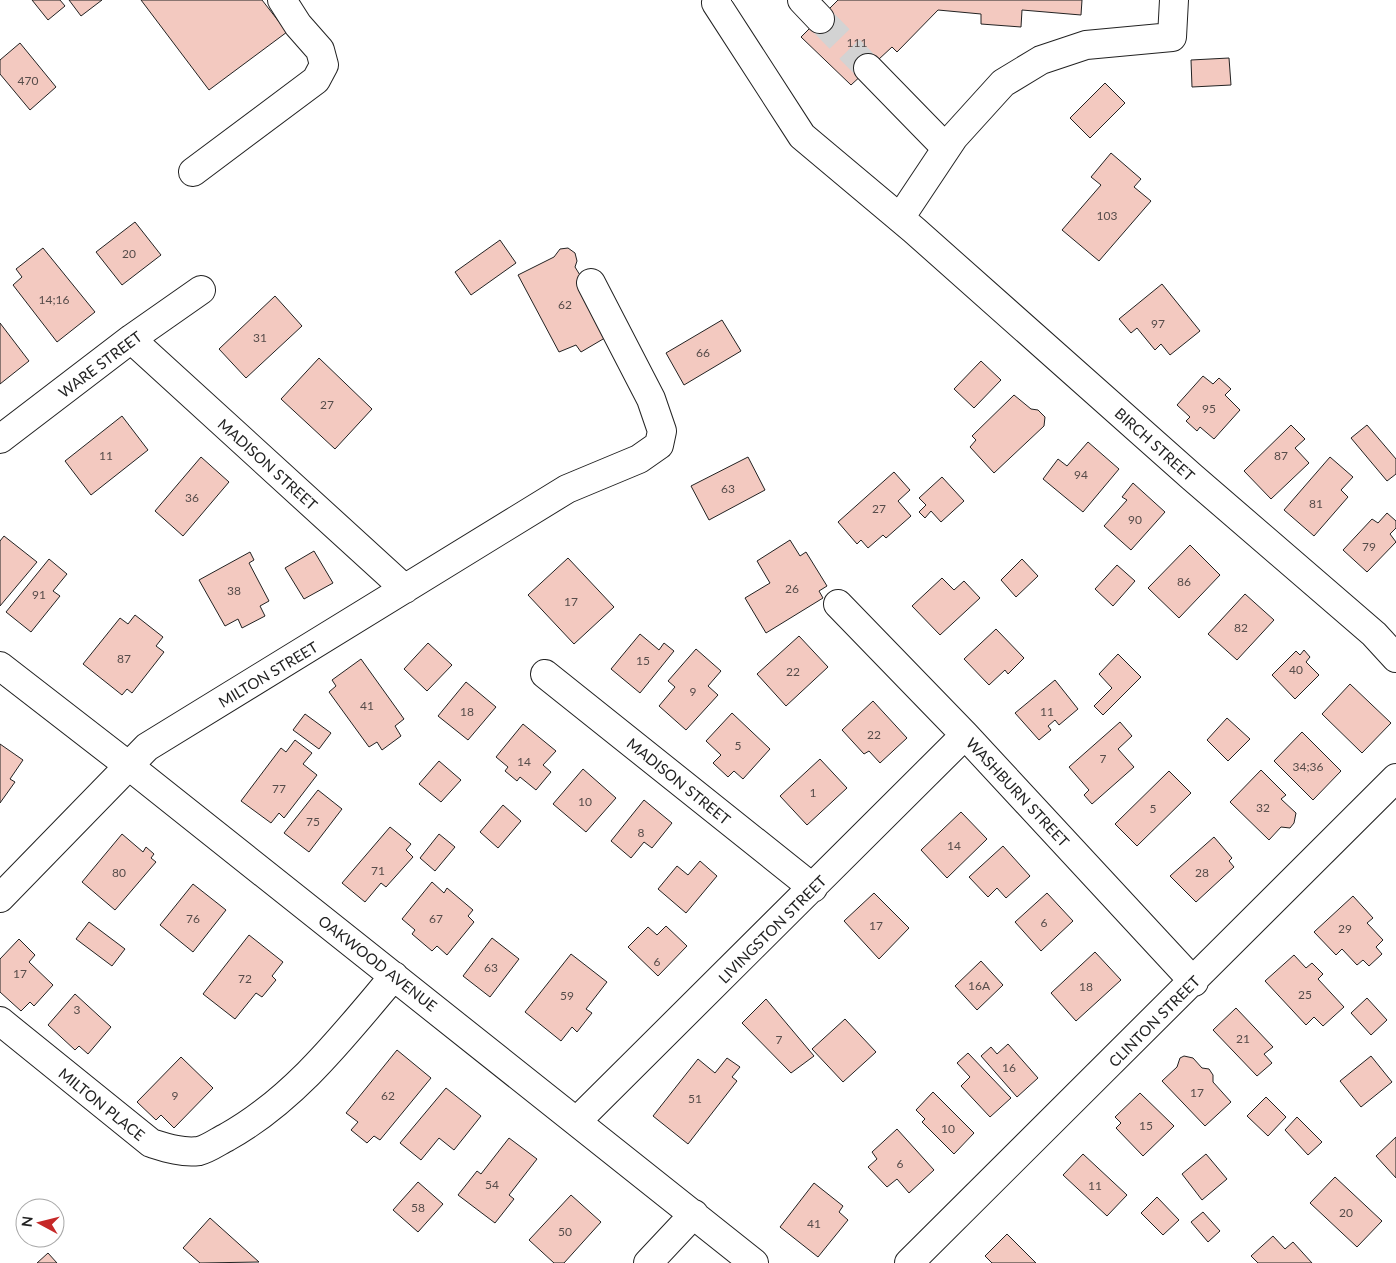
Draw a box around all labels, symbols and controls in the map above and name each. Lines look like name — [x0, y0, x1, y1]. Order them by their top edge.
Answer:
house number: 111 — [847, 35, 867, 50]
house number: 470 — [18, 73, 38, 88]
house number: 103 — [1097, 208, 1117, 223]
house number: 20 — [122, 246, 136, 261]
house number: 14;16 — [39, 292, 70, 307]
house number: 62 — [558, 297, 572, 312]
house number: 97 — [1151, 316, 1165, 331]
street label: WARE STREET — [55, 327, 145, 401]
house number: 31 — [253, 330, 267, 345]
house number: 66 — [696, 345, 710, 360]
house number: 27 — [320, 397, 334, 412]
house number: 95 — [1202, 401, 1216, 416]
street label: BIRCH STREET — [1111, 403, 1199, 485]
street label: MADISON STREET — [215, 415, 322, 514]
house number: 11 — [99, 448, 113, 463]
house number: 87 — [1274, 448, 1288, 463]
house number: 94 — [1074, 467, 1088, 482]
house number: 63 — [721, 481, 735, 496]
house number: 36 — [185, 490, 199, 505]
house number: 81 — [1309, 496, 1323, 511]
house number: 27 — [872, 501, 886, 516]
house number: 90 — [1128, 512, 1142, 527]
house number: 79 — [1362, 539, 1376, 554]
house number: 86 — [1177, 574, 1191, 589]
house number: 26 — [785, 581, 799, 596]
house number: 38 — [227, 583, 241, 598]
house number: 91 — [32, 587, 46, 602]
house number: 17 — [564, 594, 578, 609]
house number: 82 — [1234, 620, 1248, 635]
street label: MILTON STREET — [215, 637, 321, 711]
house number: 87 — [117, 651, 131, 666]
house number: 15 — [636, 653, 650, 668]
house number: 40 — [1289, 662, 1303, 677]
house number: 22 — [786, 664, 800, 679]
house number: 9 — [690, 684, 697, 699]
house number: 41 — [360, 698, 374, 713]
house number: 18 — [460, 704, 474, 719]
house number: 11 — [1040, 704, 1054, 719]
house number: 22 — [867, 727, 881, 742]
street label: MADISON STREET — [624, 734, 734, 828]
street label: WASHBURN STREET — [963, 734, 1073, 850]
house number: 5 — [735, 738, 742, 753]
house number: 7 — [1100, 751, 1107, 766]
house number: 14 — [517, 754, 531, 769]
house number: 34;36 — [1293, 759, 1324, 774]
house number: 77 — [272, 781, 286, 796]
house number: 1 — [810, 785, 817, 800]
house number: 10 — [578, 794, 592, 809]
house number: 32 — [1256, 800, 1270, 815]
house number: 5 — [1150, 801, 1157, 816]
house number: 75 — [306, 814, 320, 829]
house number: 8 — [638, 825, 645, 840]
house number: 14 — [947, 838, 961, 853]
house number: 71 — [371, 863, 385, 878]
house number: 80 — [112, 865, 126, 880]
house number: 28 — [1195, 865, 1209, 880]
street label: LIVINGSTON STREET — [714, 871, 830, 987]
house number: 76 — [186, 911, 200, 926]
street label: OAKWOOD AVENUE — [315, 911, 441, 1015]
house number: 67 — [429, 911, 443, 926]
house number: 6 — [1041, 915, 1048, 930]
house number: 17 — [869, 918, 883, 933]
house number: 29 — [1338, 921, 1352, 936]
house number: 6 — [654, 954, 661, 969]
house number: 63 — [484, 960, 498, 975]
house number: 17 — [13, 966, 27, 981]
house number: 72 — [238, 971, 252, 986]
street label: CLINTON STREET — [1105, 972, 1203, 1070]
house number: 16A — [968, 978, 991, 993]
house number: 18 — [1079, 979, 1093, 994]
house number: 25 — [1298, 987, 1312, 1002]
house number: 59 — [560, 988, 574, 1003]
house number: 3 — [74, 1002, 81, 1017]
house number: 21 — [1236, 1031, 1250, 1046]
house number: 7 — [776, 1032, 783, 1047]
house number: 16 — [1002, 1060, 1016, 1075]
street label: MILTON PLACE — [55, 1064, 149, 1144]
house number: 17 — [1190, 1085, 1204, 1100]
house number: 9 — [172, 1088, 179, 1103]
house number: 62 — [381, 1088, 395, 1103]
house number: 51 — [688, 1091, 702, 1106]
house number: 15 — [1139, 1118, 1153, 1133]
house number: 10 — [941, 1121, 955, 1136]
house number: 6 — [897, 1156, 904, 1171]
house number: 54 — [485, 1177, 499, 1192]
house number: 11 — [1088, 1178, 1102, 1193]
north arrow — [15, 1198, 65, 1248]
house number: 58 — [411, 1200, 425, 1215]
house number: 20 — [1339, 1205, 1353, 1220]
text: N — [18, 1215, 36, 1228]
house number: 41 — [807, 1216, 821, 1231]
house number: 50 — [558, 1224, 572, 1239]

